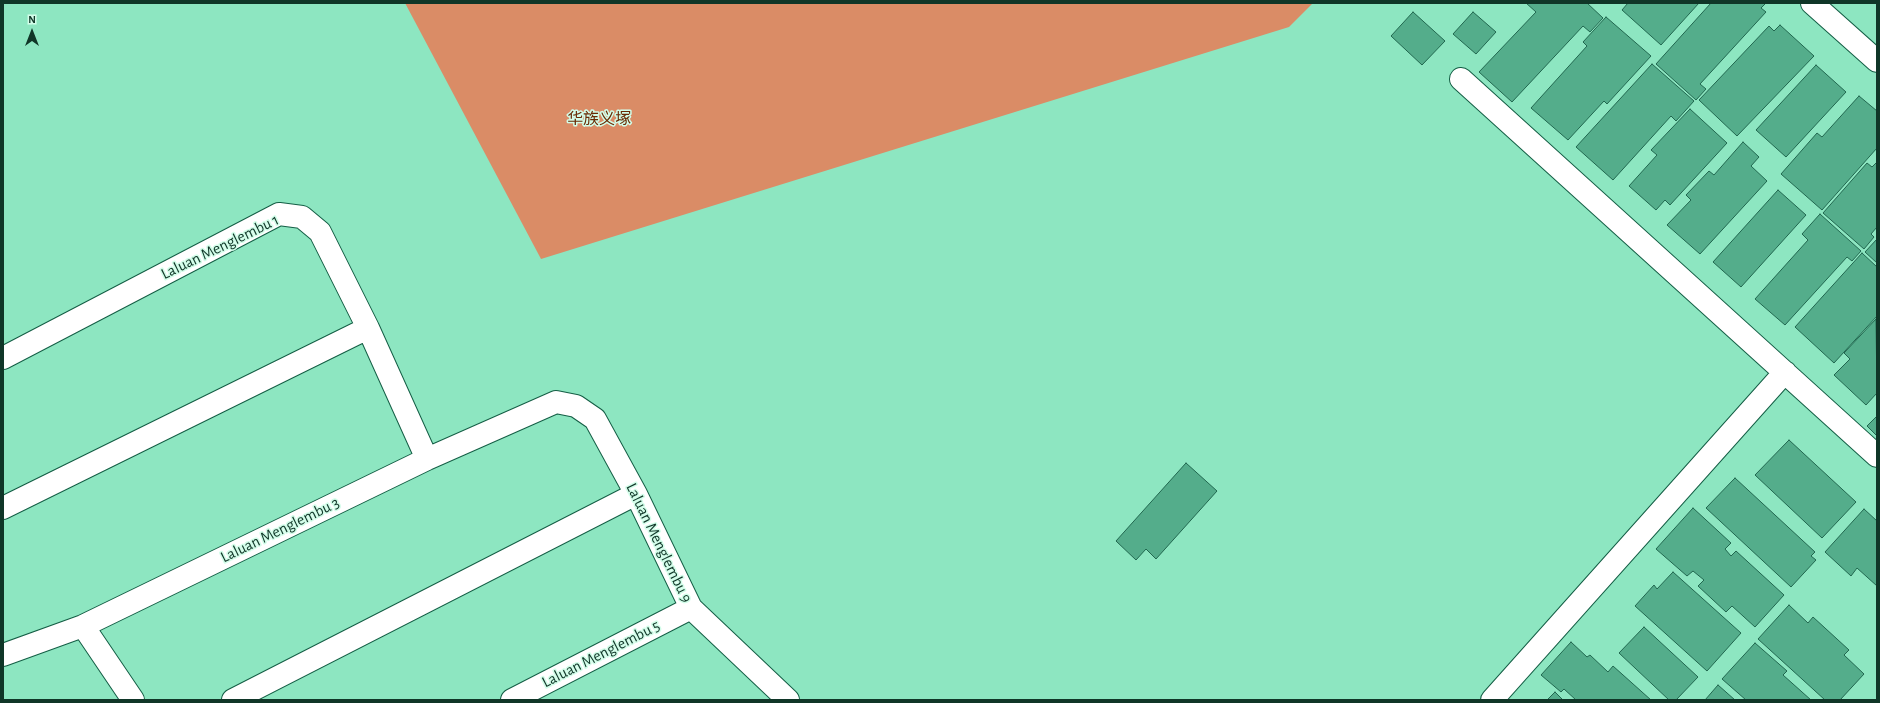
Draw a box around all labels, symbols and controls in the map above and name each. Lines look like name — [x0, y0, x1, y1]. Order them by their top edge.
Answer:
north arrow — [12, 12, 52, 52]
text: N — [28, 14, 36, 25]
park label: 华族义塚 — [567, 109, 631, 129]
street label: Laluan Menglembu 1 — [158, 210, 282, 284]
street label: Laluan Menglembu 9 — [622, 480, 696, 606]
street label: Laluan Menglembu 3 — [217, 493, 343, 567]
street label: Laluan Menglembu 5 — [539, 616, 663, 692]

